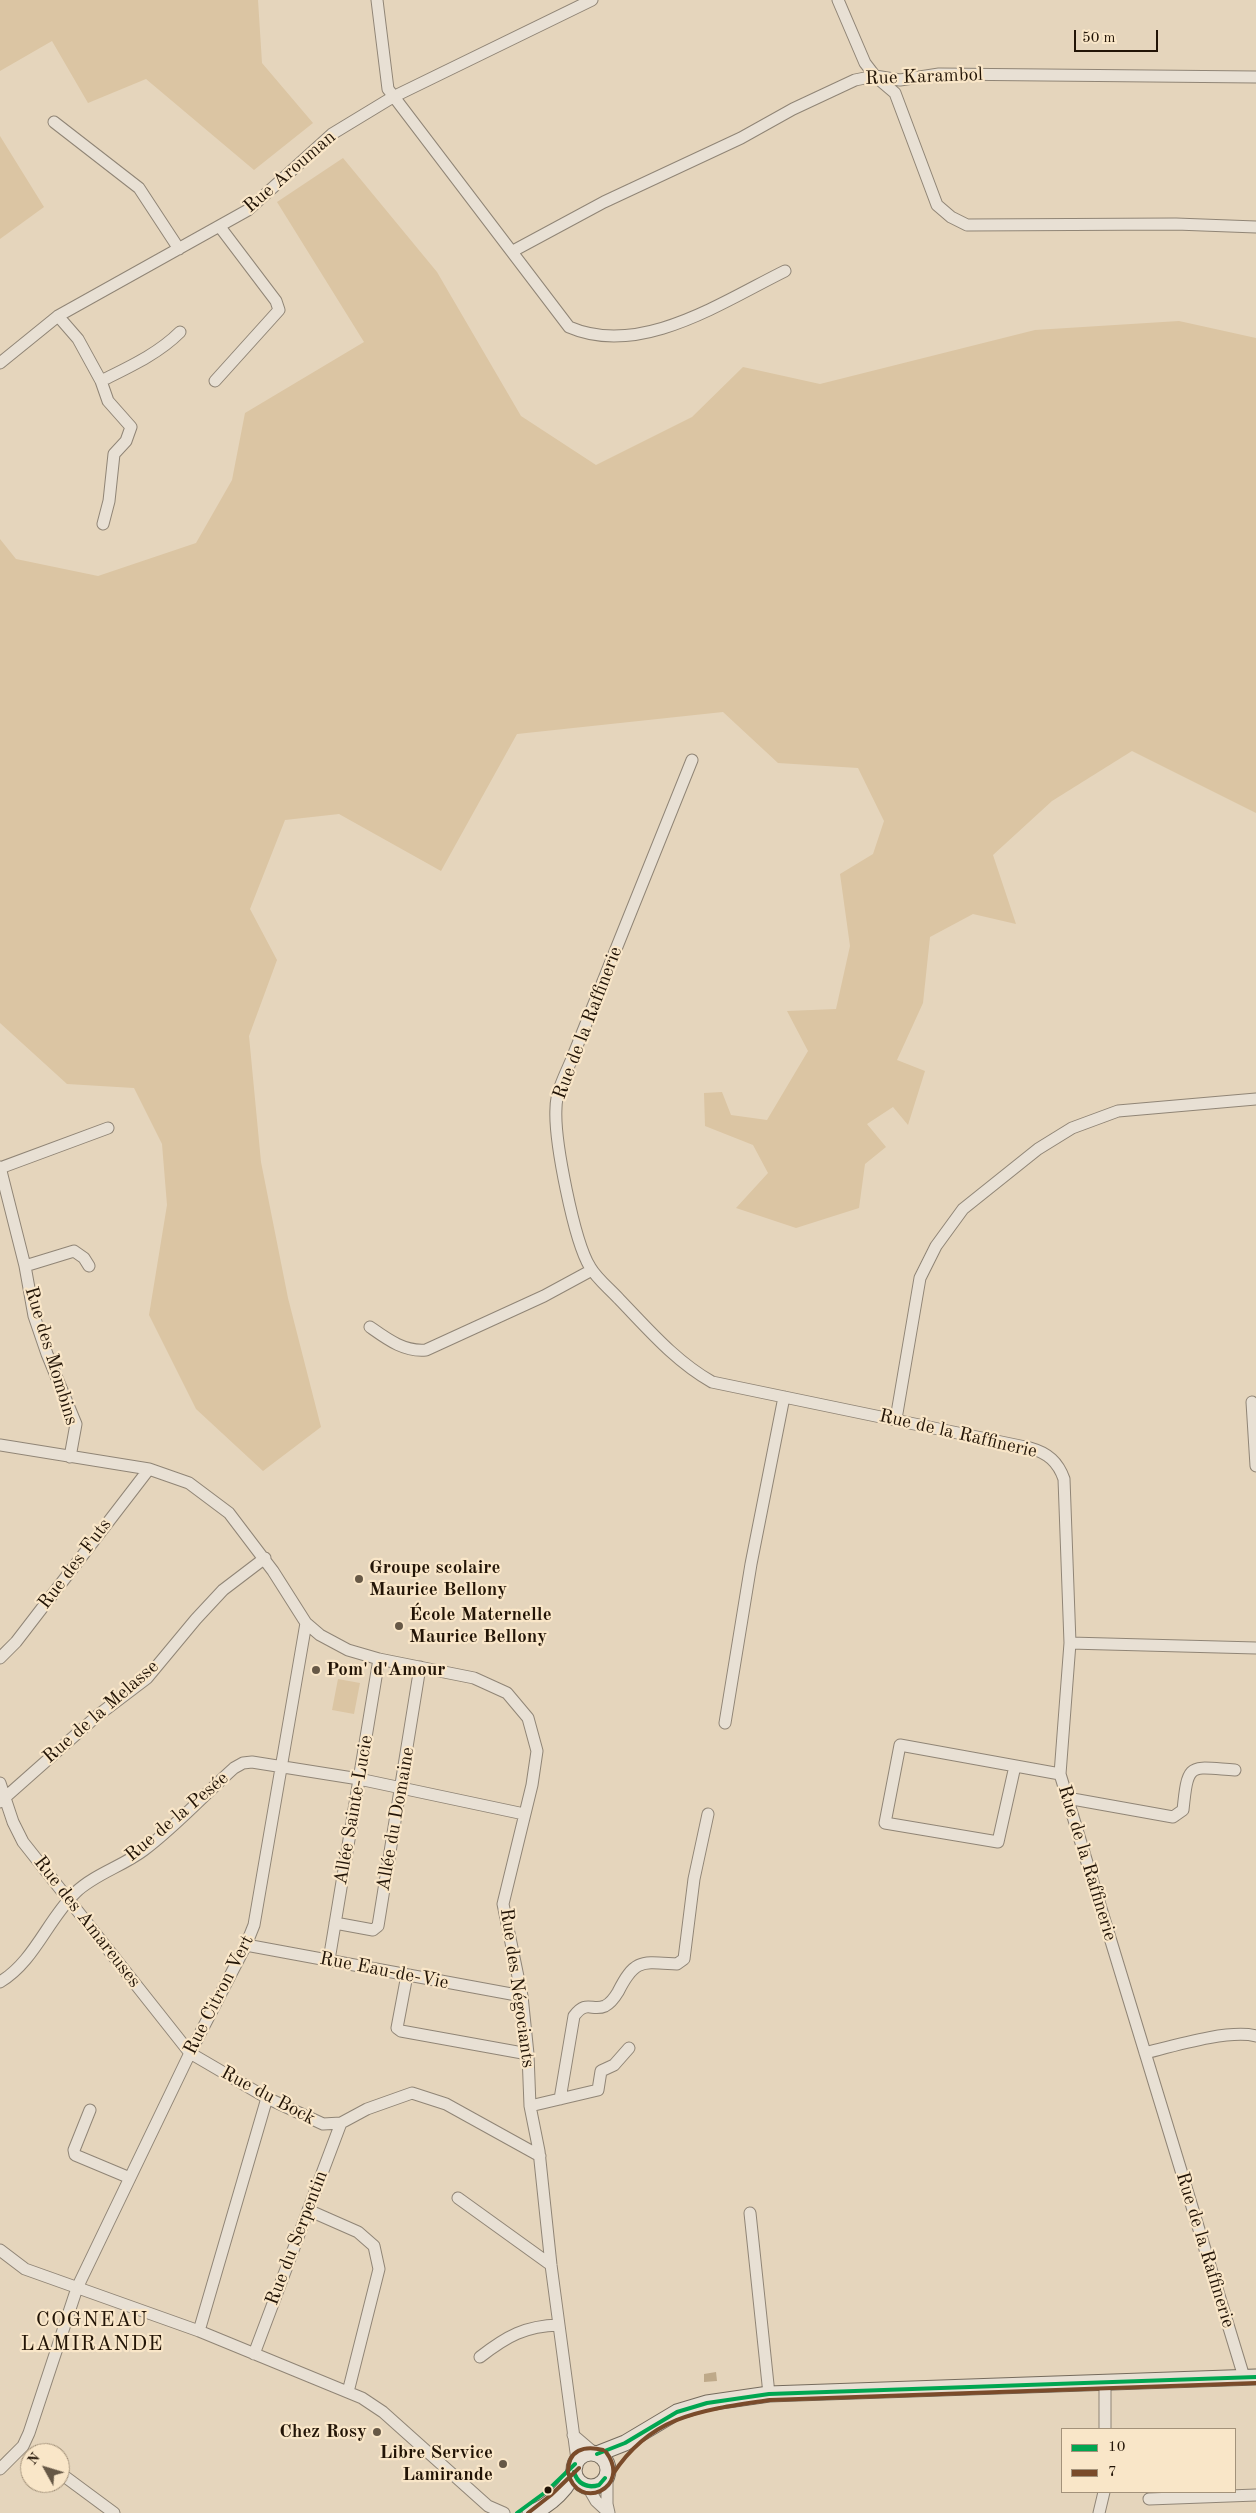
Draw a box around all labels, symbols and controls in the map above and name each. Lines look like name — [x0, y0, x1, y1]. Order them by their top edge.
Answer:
scale bar — [1076, 20, 1160, 52]
text: 50 m — [1082, 31, 1116, 46]
street label: Rue Karambol — [865, 64, 983, 90]
street label: Rue Arouman — [239, 126, 341, 218]
street label: Rue de la Raffinerie — [548, 943, 628, 1103]
street label: Rue des Mombins — [19, 1284, 83, 1428]
street label: Rue de la Raffinerie — [877, 1405, 1039, 1463]
street label: Rue des Futs — [33, 1514, 117, 1614]
place label: Groupe scolaire Maurice Bellony — [369, 1557, 507, 1601]
marker: Groupe scolaire Maurice Bellony — [353, 1573, 365, 1585]
place label: École Maternelle Maurice Bellony — [409, 1604, 552, 1648]
marker: École Maternelle Maurice Bellony — [393, 1620, 405, 1632]
street label: Rue de la Melasse — [38, 1655, 164, 1769]
place label: Pom' d'Amour — [326, 1659, 446, 1681]
marker: Pom' d'Amour — [310, 1664, 322, 1676]
street label: Allée Sainte-Lucie — [330, 1733, 378, 1887]
street label: Allée du Domaine — [372, 1745, 420, 1893]
street label: Rue de la Pesée — [121, 1767, 233, 1867]
street label: Rue de la Raffinerie — [1052, 1782, 1122, 1944]
street label: Rue des Amareuses — [28, 1852, 146, 1992]
street label: Rue des Négociants — [495, 1907, 539, 2069]
street label: Rue Citron Vert — [179, 1931, 259, 2059]
street label: Rue Eau-de-Vie — [318, 1947, 450, 1995]
street label: Rue du Bock — [217, 2062, 319, 2130]
street label: Rue du Serpentin — [261, 2167, 333, 2309]
street label: Rue de la Raffinerie — [1170, 2169, 1240, 2331]
district label: COGNEAU LAMIRANDE — [19, 2307, 165, 2357]
place label: Chez Rosy — [279, 2421, 367, 2443]
marker: Chez Rosy — [371, 2426, 383, 2438]
legend — [1061, 2428, 1236, 2493]
text: 10 — [1108, 2440, 1125, 2455]
place label: Libre Service Lamirande — [380, 2442, 493, 2486]
north arrow — [20, 2443, 70, 2493]
text: N — [25, 2451, 43, 2468]
marker: Libre Service Lamirande — [497, 2458, 509, 2470]
text: 7 — [1108, 2465, 1117, 2480]
unlabelled marker — [543, 2485, 553, 2495]

